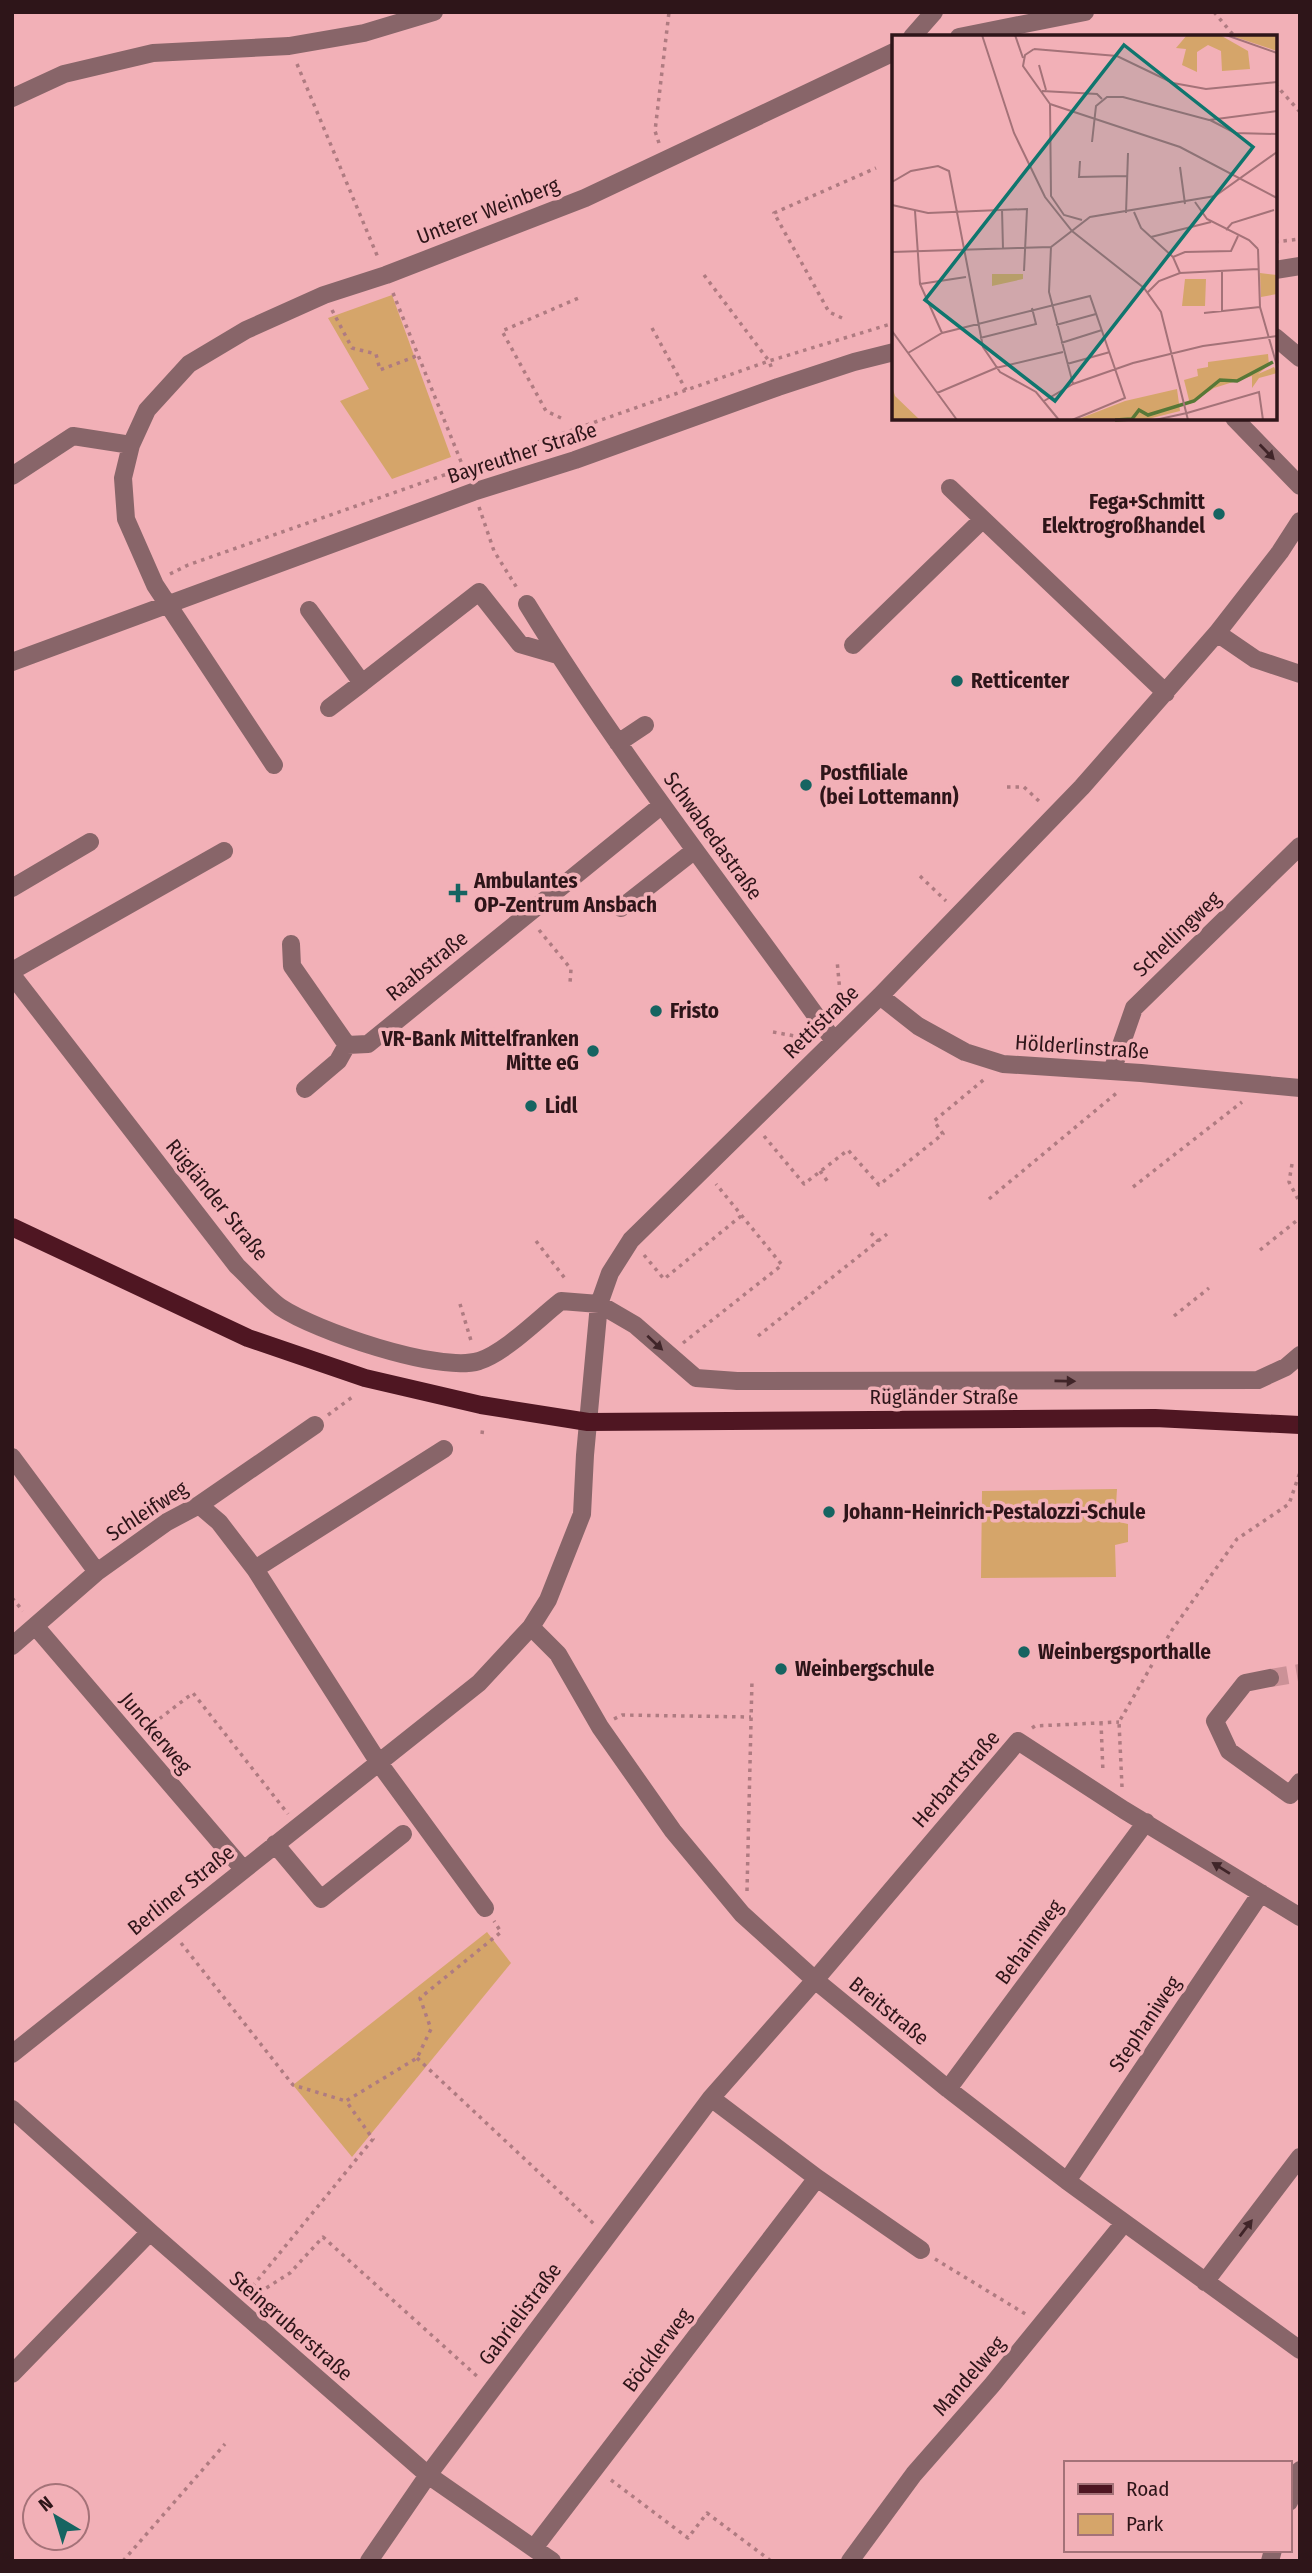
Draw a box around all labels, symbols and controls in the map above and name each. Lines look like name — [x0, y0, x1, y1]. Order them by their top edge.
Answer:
inset map — [892, 35, 1277, 420]
street label: Unterer Weinberg — [413, 172, 563, 250]
street label: Bayreuther Straße — [444, 417, 600, 489]
one-way arrow — [1258, 444, 1275, 461]
place label: Fega+Schmitt Elektrogroßhandel — [1042, 489, 1206, 539]
marker: Fega+Schmitt Elektrogroßhandel — [1211, 506, 1227, 522]
place label: Retticenter — [971, 668, 1069, 694]
marker: Retticenter — [949, 673, 965, 689]
place label: Postfiliale (bei Lottemann) — [820, 760, 959, 810]
street label: Schwabedastraße — [658, 767, 768, 905]
marker: Postfiliale (bei Lottemann) — [798, 777, 814, 793]
place label: Ambulantes OP-Zentrum Ansbach — [473, 868, 657, 918]
marker: Ambulantes OP-Zentrum Ansbach — [448, 883, 468, 903]
street label: Schellingweg — [1128, 886, 1226, 982]
street label: Raabstraße — [381, 925, 473, 1007]
street label: Rettistraße — [778, 980, 864, 1064]
place label: Fristo — [670, 998, 719, 1024]
marker: Fristo — [648, 1003, 664, 1019]
place label: VR-Bank Mittelfranken Mitte eG — [381, 1026, 579, 1076]
street label: Hölderlinstraße — [1014, 1029, 1150, 1065]
marker: VR-Bank Mittelfranken Mitte eG — [585, 1043, 601, 1059]
place label: Lidl — [545, 1093, 578, 1119]
marker: Lidl — [523, 1098, 539, 1114]
street label: Rügländer Straße — [160, 1134, 274, 1266]
one-way arrow — [646, 1335, 664, 1351]
one-way arrow — [1054, 1375, 1076, 1387]
street label: Rügländer Straße — [870, 1384, 1018, 1410]
street label: Schleifweg — [101, 1475, 193, 1547]
place label: Johann-Heinrich-Pestalozzi-Schule — [842, 1499, 1146, 1525]
marker: Johann-Heinrich-Pestalozzi-Schule — [821, 1504, 837, 1520]
place label: Weinbergsporthalle — [1038, 1639, 1211, 1665]
marker: Weinbergsporthalle — [1016, 1644, 1032, 1660]
place label: Weinbergschule — [795, 1656, 935, 1682]
marker: Weinbergschule — [773, 1661, 789, 1677]
street label: Junckerweg — [115, 1687, 198, 1779]
street label: Herbartstraße — [907, 1725, 1005, 1833]
street label: Berliner Straße — [122, 1839, 240, 1941]
one-way arrow — [1211, 1862, 1231, 1875]
street label: Behaimweg — [989, 1894, 1069, 1990]
street label: Breitstraße — [844, 1971, 934, 2051]
street label: Stephaniweg — [1103, 1971, 1187, 2077]
one-way arrow — [1239, 2219, 1254, 2237]
street label: Gabrielistraße — [473, 2258, 567, 2370]
street label: Steingruberstraße — [224, 2265, 358, 2387]
street label: Böcklerweg — [617, 2303, 697, 2397]
street label: Mandelweg — [927, 2331, 1011, 2421]
legend — [1064, 2461, 1291, 2552]
text: Road — [1126, 2476, 1170, 2502]
north arrow — [21, 2482, 91, 2552]
text: N — [34, 2491, 57, 2517]
text: Park — [1126, 2511, 1164, 2537]

